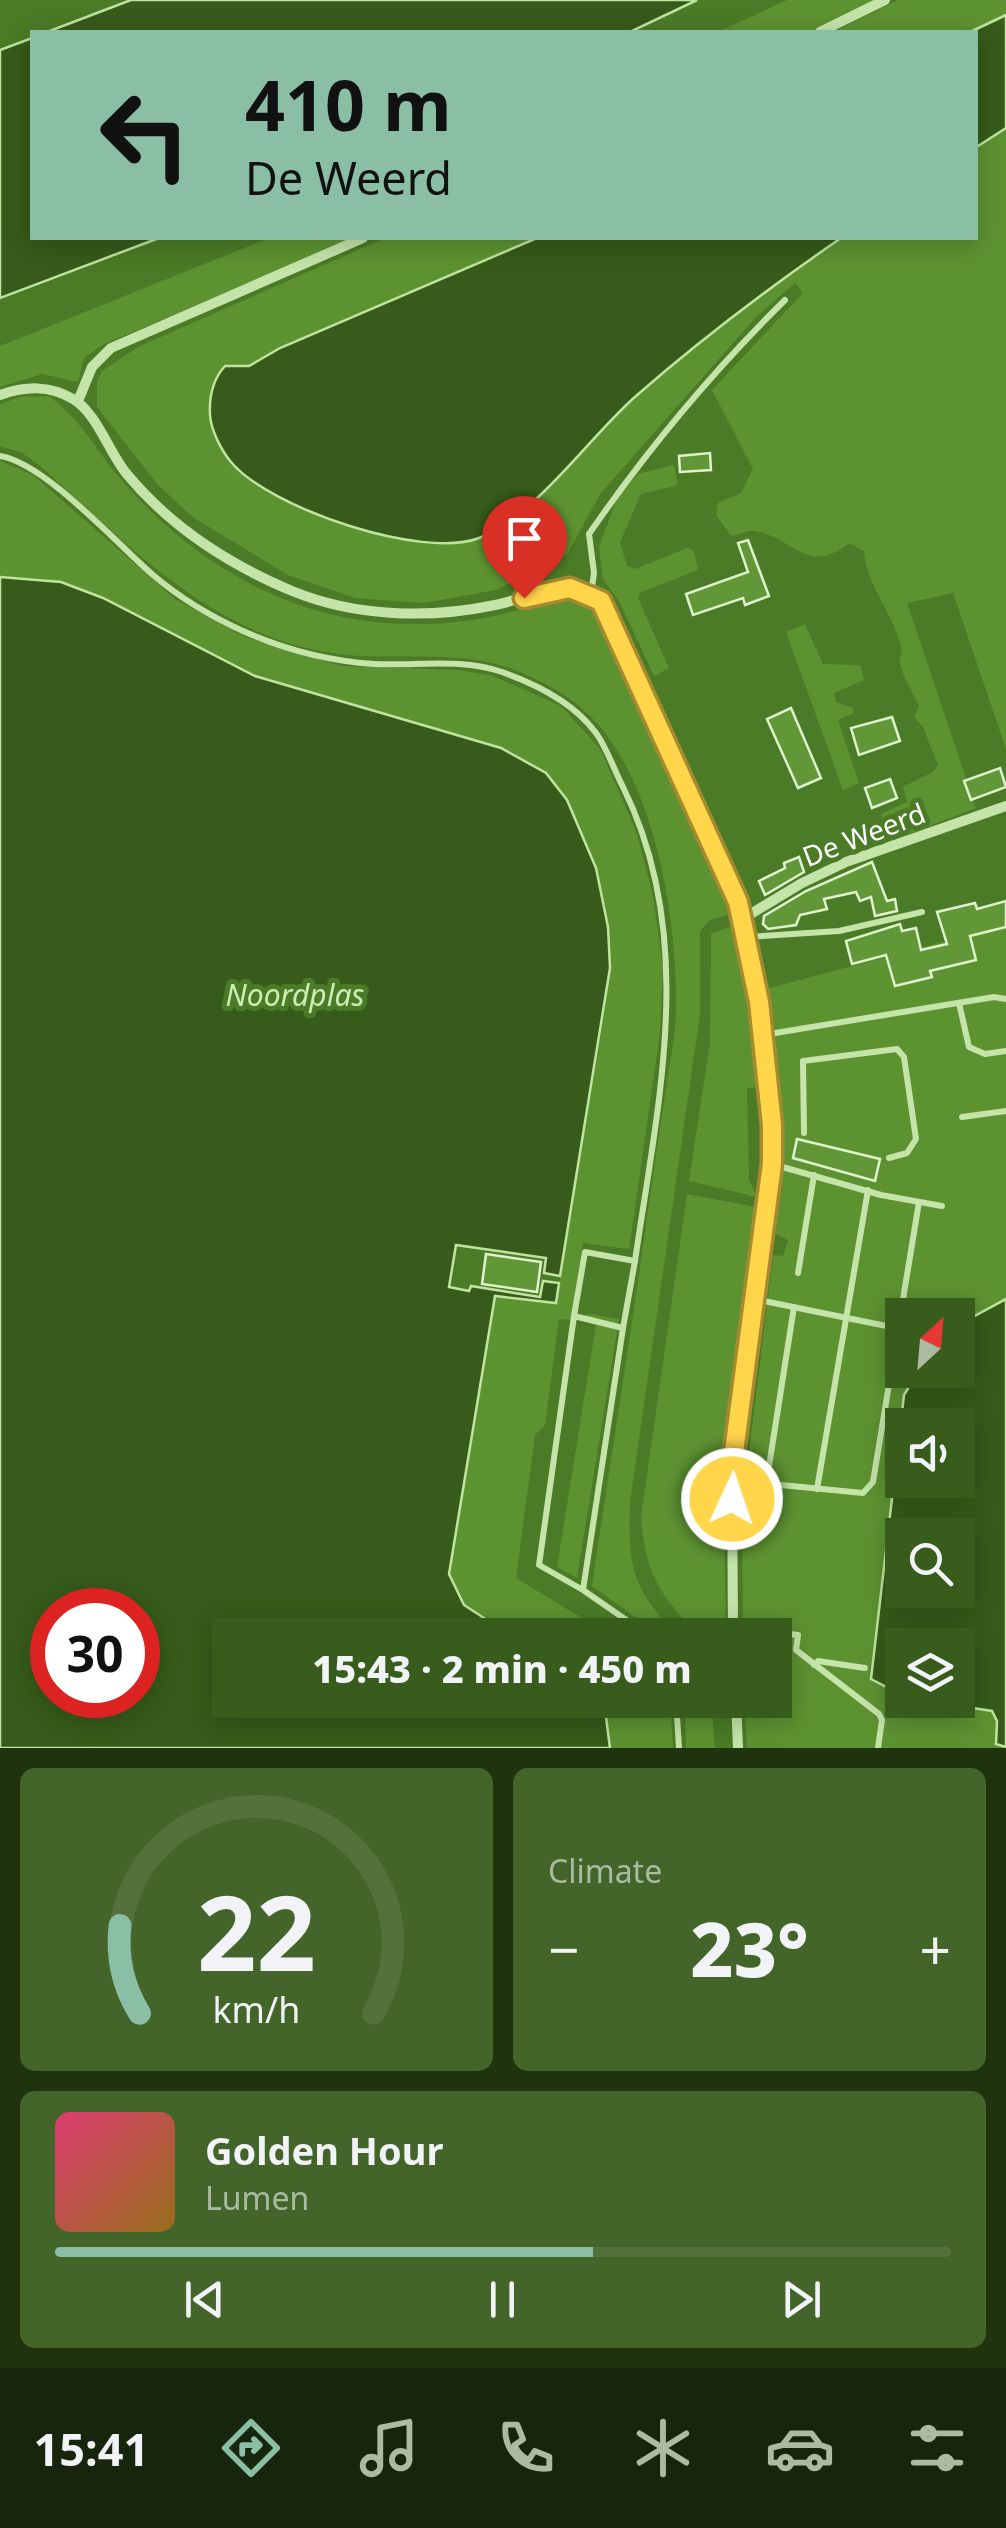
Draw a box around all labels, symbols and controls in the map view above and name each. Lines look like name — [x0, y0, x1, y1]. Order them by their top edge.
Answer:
text: 410 m — [245, 56, 452, 152]
icon: left — [80, 70, 210, 200]
text: De Weerd — [245, 147, 452, 208]
pin — [482, 496, 567, 599]
icon: arrive — [497, 511, 552, 566]
street label: De Weerd — [797, 793, 931, 875]
water label: Noordplas — [226, 974, 364, 1015]
north arrow — [885, 1298, 975, 1388]
map controls — [885, 1298, 975, 1718]
button: sound — [885, 1408, 975, 1498]
position arrow — [680, 1447, 784, 1551]
button: search — [885, 1518, 975, 1608]
speed limit sign: 30 — [30, 1588, 160, 1718]
button: layers — [885, 1628, 975, 1718]
text: 15:43 · 2 min · 450 m — [312, 1642, 692, 1694]
text: Climate — [548, 1849, 662, 1892]
text: 22 — [197, 1860, 316, 2001]
text: 23° — [690, 1897, 809, 1999]
text: − — [548, 1911, 579, 1986]
text: + — [920, 1911, 951, 1986]
text: km/h — [213, 1985, 300, 2033]
text: Golden Hour — [205, 2124, 443, 2176]
text: Lumen — [205, 2176, 309, 2219]
icon: previous — [177, 2272, 232, 2327]
icon: pause — [475, 2272, 530, 2327]
icon: next — [774, 2272, 829, 2327]
icon: directions — [216, 2413, 286, 2483]
icon: music — [354, 2413, 424, 2483]
icon: phone — [491, 2413, 561, 2483]
icon: climate — [628, 2413, 698, 2483]
icon: car — [765, 2413, 835, 2483]
icon: filters — [902, 2413, 972, 2483]
text: 15:41 — [34, 2418, 149, 2479]

